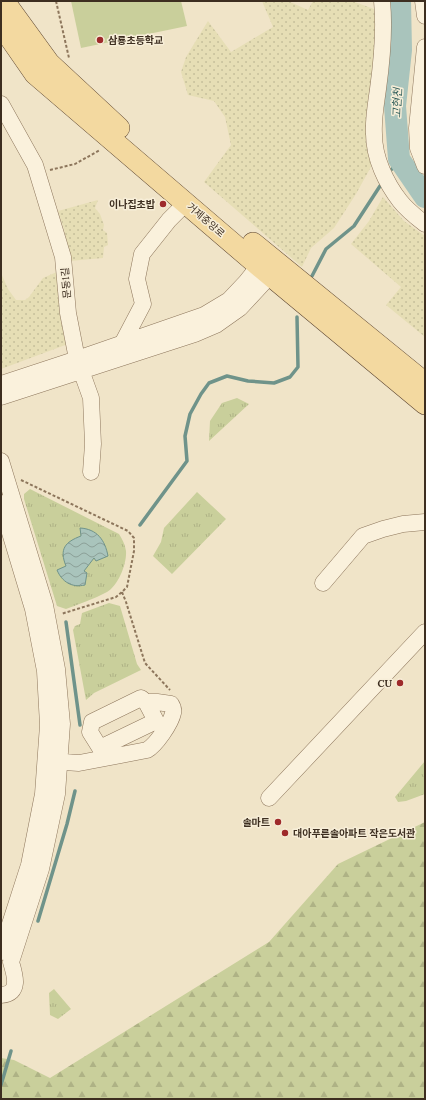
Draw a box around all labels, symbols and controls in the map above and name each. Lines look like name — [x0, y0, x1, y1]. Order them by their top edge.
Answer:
place label: 삼룡초등학교 — [108, 34, 163, 47]
marker: 삼룡초등학교 — [95, 35, 105, 45]
water label: 고현천 — [389, 86, 405, 118]
place label: 이나집초밥 — [109, 198, 156, 211]
marker: 이나집초밥 — [158, 199, 168, 209]
street label: 거제중앙로 — [184, 200, 228, 240]
street label: 문동1길 — [58, 267, 74, 299]
place label: CU — [378, 677, 392, 690]
marker: CU — [395, 678, 405, 688]
place label: 솔마트 — [242, 816, 270, 829]
marker: 솔마트 — [273, 817, 283, 827]
place label: 대아푸른솔아파트 작은도서관 — [293, 827, 415, 840]
marker: 대아푸른솔아파트 작은도서관 — [280, 828, 290, 838]

